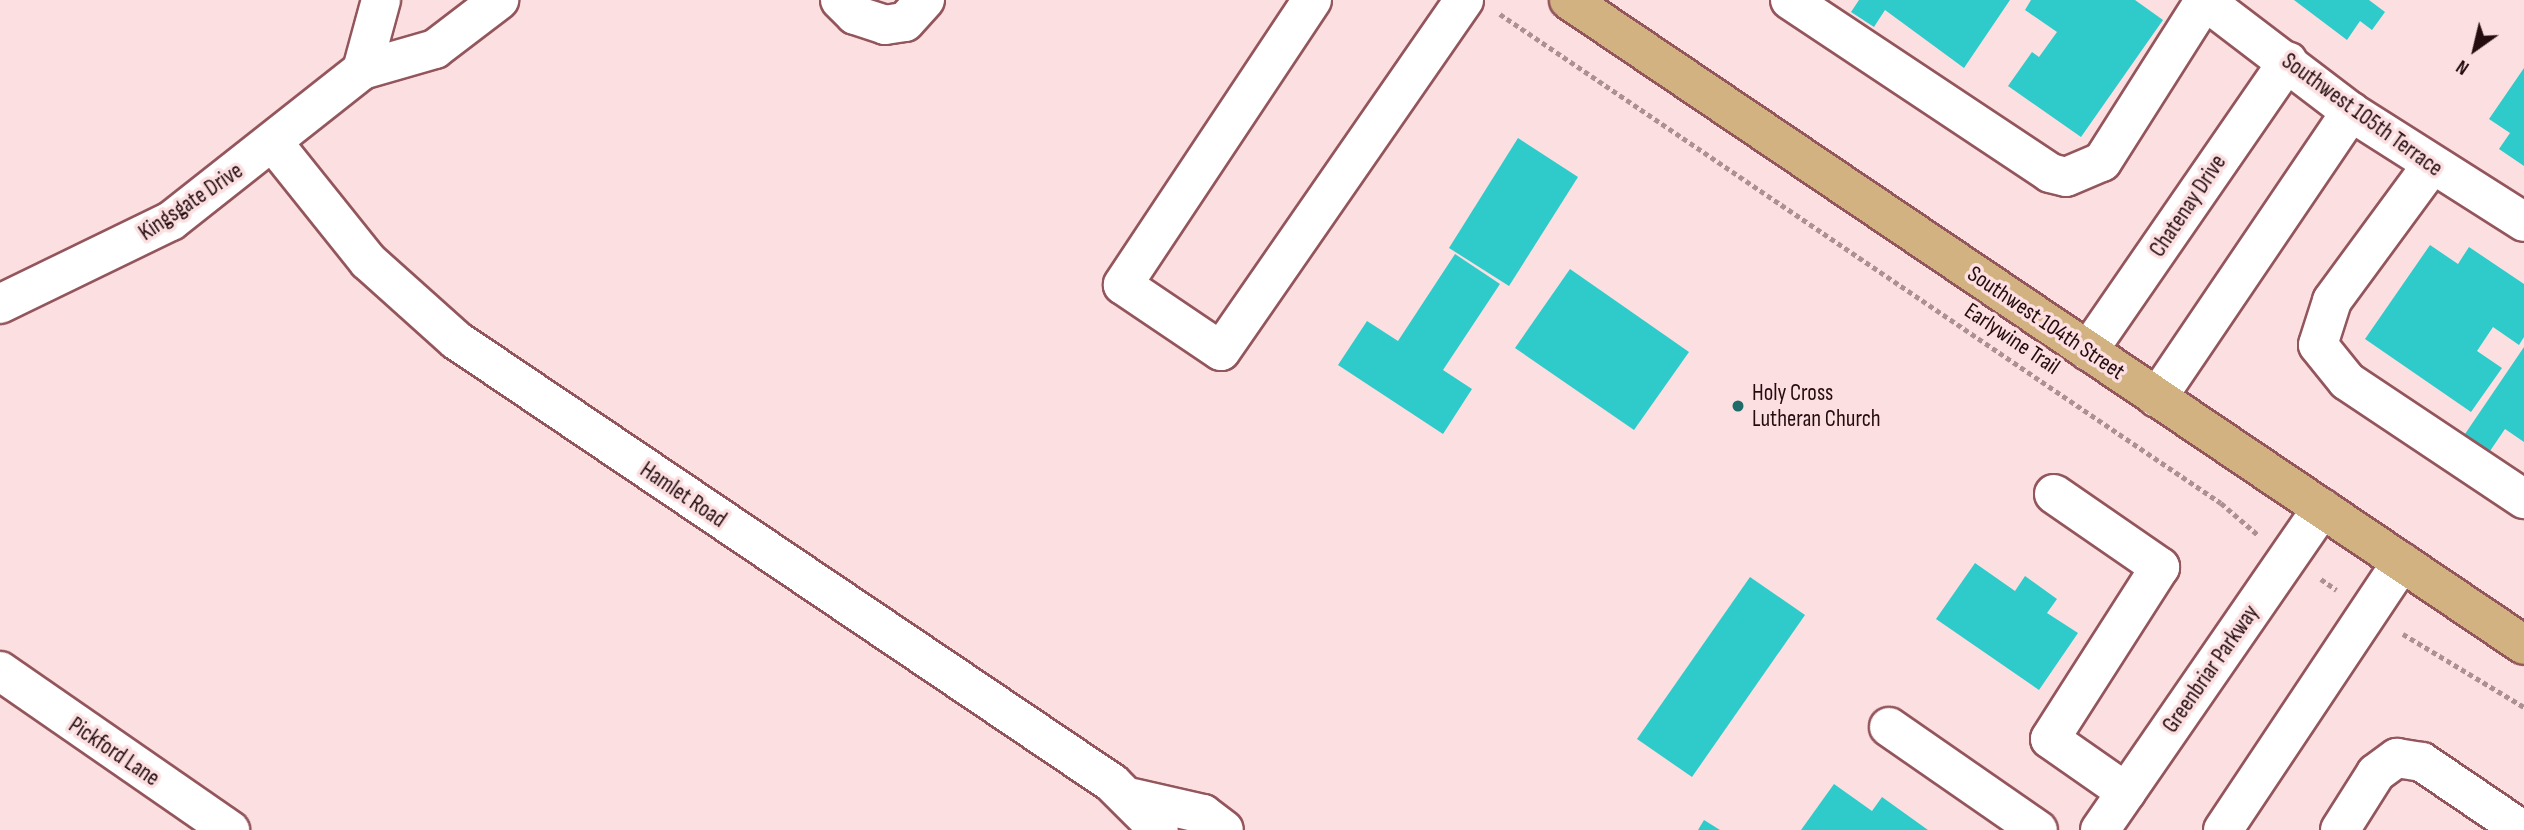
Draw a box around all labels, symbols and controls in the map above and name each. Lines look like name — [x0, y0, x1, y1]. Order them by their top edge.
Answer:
north arrow — [2440, 14, 2510, 84]
street label: Southwest 105th Terrace — [2276, 47, 2448, 183]
text: N — [2452, 54, 2474, 79]
street label: Chatenay Drive — [2144, 150, 2232, 262]
street label: Kingsgate Drive — [134, 157, 248, 247]
street label: Southwest 104th Street — [1962, 260, 2130, 386]
street label: Earlywine Trail — [1959, 297, 2065, 381]
place label: Holy Cross Lutheran Church — [1752, 379, 1881, 433]
marker: Holy Cross Lutheran Church — [1730, 398, 1746, 414]
street label: Hamlet Road — [635, 456, 731, 534]
street label: Greenbriar Parkway — [2157, 600, 2265, 738]
street label: Pickford Lane — [63, 712, 165, 792]

